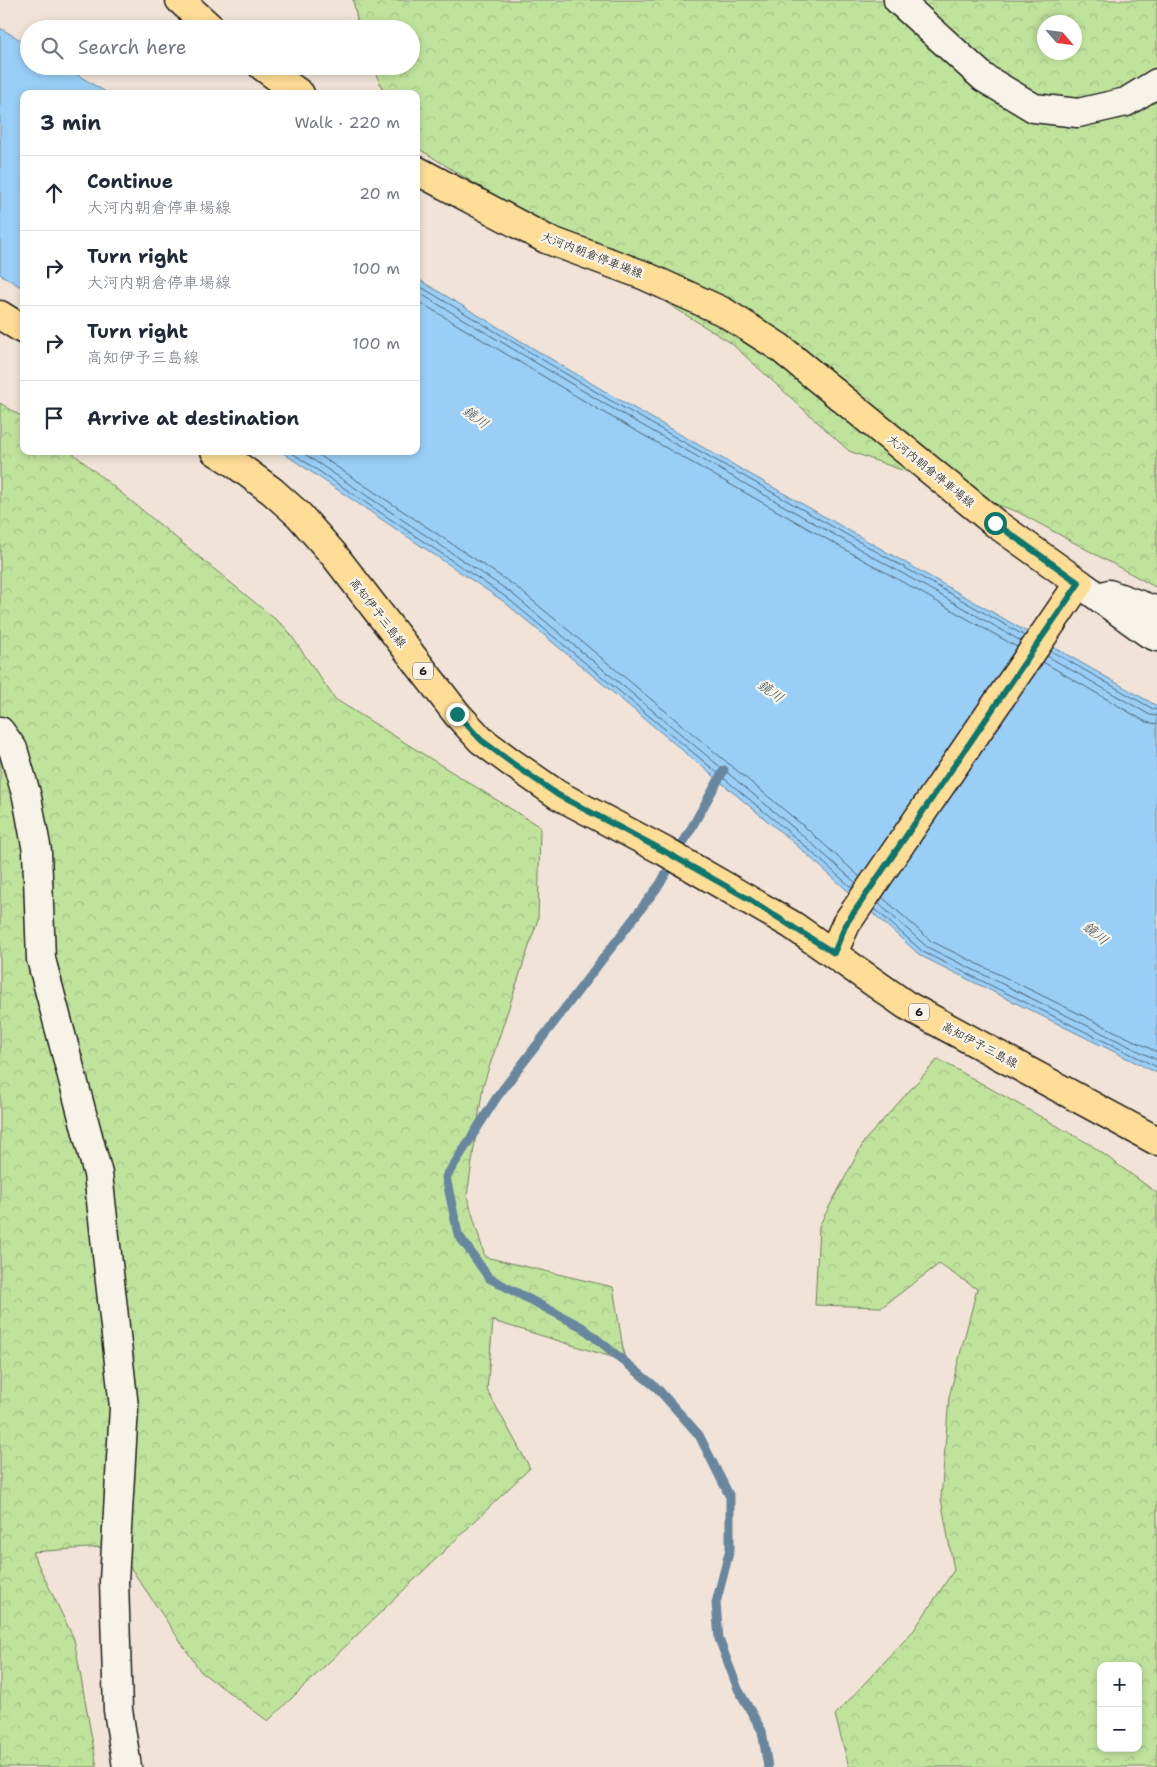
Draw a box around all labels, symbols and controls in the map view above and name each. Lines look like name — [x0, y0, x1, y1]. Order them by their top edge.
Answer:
north arrow — [1037, 15, 1082, 60]
search box — [20, 20, 420, 75]
icon: search — [38, 34, 66, 62]
text: Search here — [78, 35, 187, 60]
text: 3 min — [40, 109, 101, 137]
text: Walk · 220 m — [294, 112, 400, 133]
text: Continue — [87, 169, 173, 194]
icon: ahead — [40, 179, 68, 207]
text: 20 m — [359, 183, 400, 204]
text: 大河内朝倉停車場線 — [87, 197, 231, 218]
street label: 大河内朝倉停車場線 — [539, 228, 645, 282]
text: Turn right — [87, 244, 188, 269]
icon: right — [40, 254, 68, 282]
text: 100 m — [352, 258, 400, 279]
text: 大河内朝倉停車場線 — [87, 272, 231, 293]
text: Turn right — [87, 319, 188, 344]
icon: right — [40, 329, 68, 357]
text: 100 m — [352, 333, 400, 354]
text: 高知伊予三島線 — [87, 347, 199, 368]
water label: 鏡川 — [459, 401, 493, 433]
icon: arrive — [40, 404, 68, 432]
text: Arrive at destination — [87, 406, 299, 431]
street label: 大河内朝倉停車場線 — [884, 431, 978, 511]
route start — [984, 512, 1007, 535]
street label: 高知伊予三島線 — [346, 575, 410, 651]
road number: 6 — [413, 662, 433, 679]
water label: 鏡川 — [754, 675, 788, 707]
route end — [446, 703, 469, 726]
water label: 鏡川 — [1079, 917, 1113, 949]
road number: 6 — [909, 1004, 929, 1020]
street label: 高知伊予三島線 — [939, 1018, 1021, 1072]
map controls — [1097, 1662, 1142, 1752]
button: + — [1097, 1662, 1142, 1707]
button: − — [1097, 1707, 1142, 1752]

